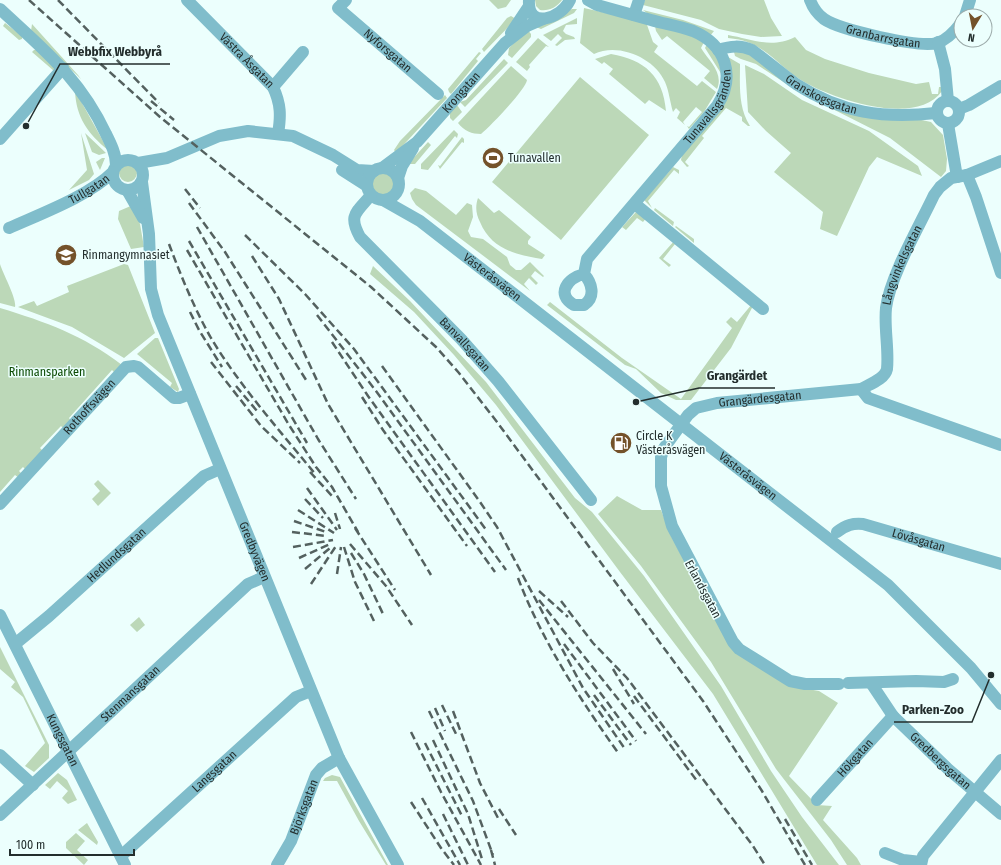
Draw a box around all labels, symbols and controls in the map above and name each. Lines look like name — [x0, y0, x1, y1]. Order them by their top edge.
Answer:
north arrow — [953, 8, 993, 48]
street label: Granbarrsgatan — [844, 21, 921, 51]
street label: Nyforsgatan — [361, 26, 415, 75]
street label: Västra Åsgatan — [217, 30, 277, 91]
text: N — [967, 30, 976, 44]
callout: Webbfix Webbyrå — [60, 39, 170, 64]
text: Webbfix Webbyrå — [68, 44, 163, 59]
street label: Krongatan — [439, 69, 483, 116]
street label: Tunavallsgränden — [681, 69, 734, 147]
street label: Granskogsgatan — [783, 72, 859, 117]
sports icon: Tunavallen — [480, 145, 506, 171]
place label: Tunavallen — [508, 151, 561, 165]
street label: Tullgatan — [66, 171, 112, 207]
street label: Långvinkelsgatan — [880, 223, 925, 306]
school or university icon: Rinmangymnasiet — [53, 242, 79, 268]
place label: Rinmangymnasiet — [82, 248, 170, 262]
street label: Västeråsvägen — [460, 250, 524, 304]
street label: Banvallsgatan — [437, 314, 493, 374]
callout: Grangärdet — [699, 363, 775, 388]
park label: Rinmansparken — [9, 365, 85, 379]
text: Grangärdet — [707, 368, 768, 383]
street label: Rothoffsvägen — [60, 376, 118, 437]
street label: Grangärdesgatan — [718, 388, 802, 410]
place label: Circle K Västeråsvägen — [636, 429, 705, 457]
fuel station icon: Circle K Västeråsvägen — [608, 430, 634, 456]
street label: Västeråsvägen — [716, 449, 780, 503]
street label: Gredbyvägen — [236, 520, 273, 584]
street label: Hedlundsgatan — [84, 525, 149, 585]
street label: Lövåsgatan — [890, 526, 947, 555]
street label: Erlandsgatan — [682, 558, 724, 620]
street label: Stenmansgatan — [98, 663, 163, 725]
callout: Parken-Zoo — [894, 697, 972, 722]
text: Parken-Zoo — [902, 702, 964, 717]
street label: Kungsgatan — [44, 712, 82, 769]
street label: Gredbergsgatan — [907, 729, 974, 792]
street label: Hökgatan — [834, 736, 876, 780]
street label: Langsgatan — [189, 747, 240, 795]
street label: Björksgatan — [287, 777, 321, 837]
scale bar — [10, 831, 134, 857]
text: 100 m — [16, 838, 45, 852]

